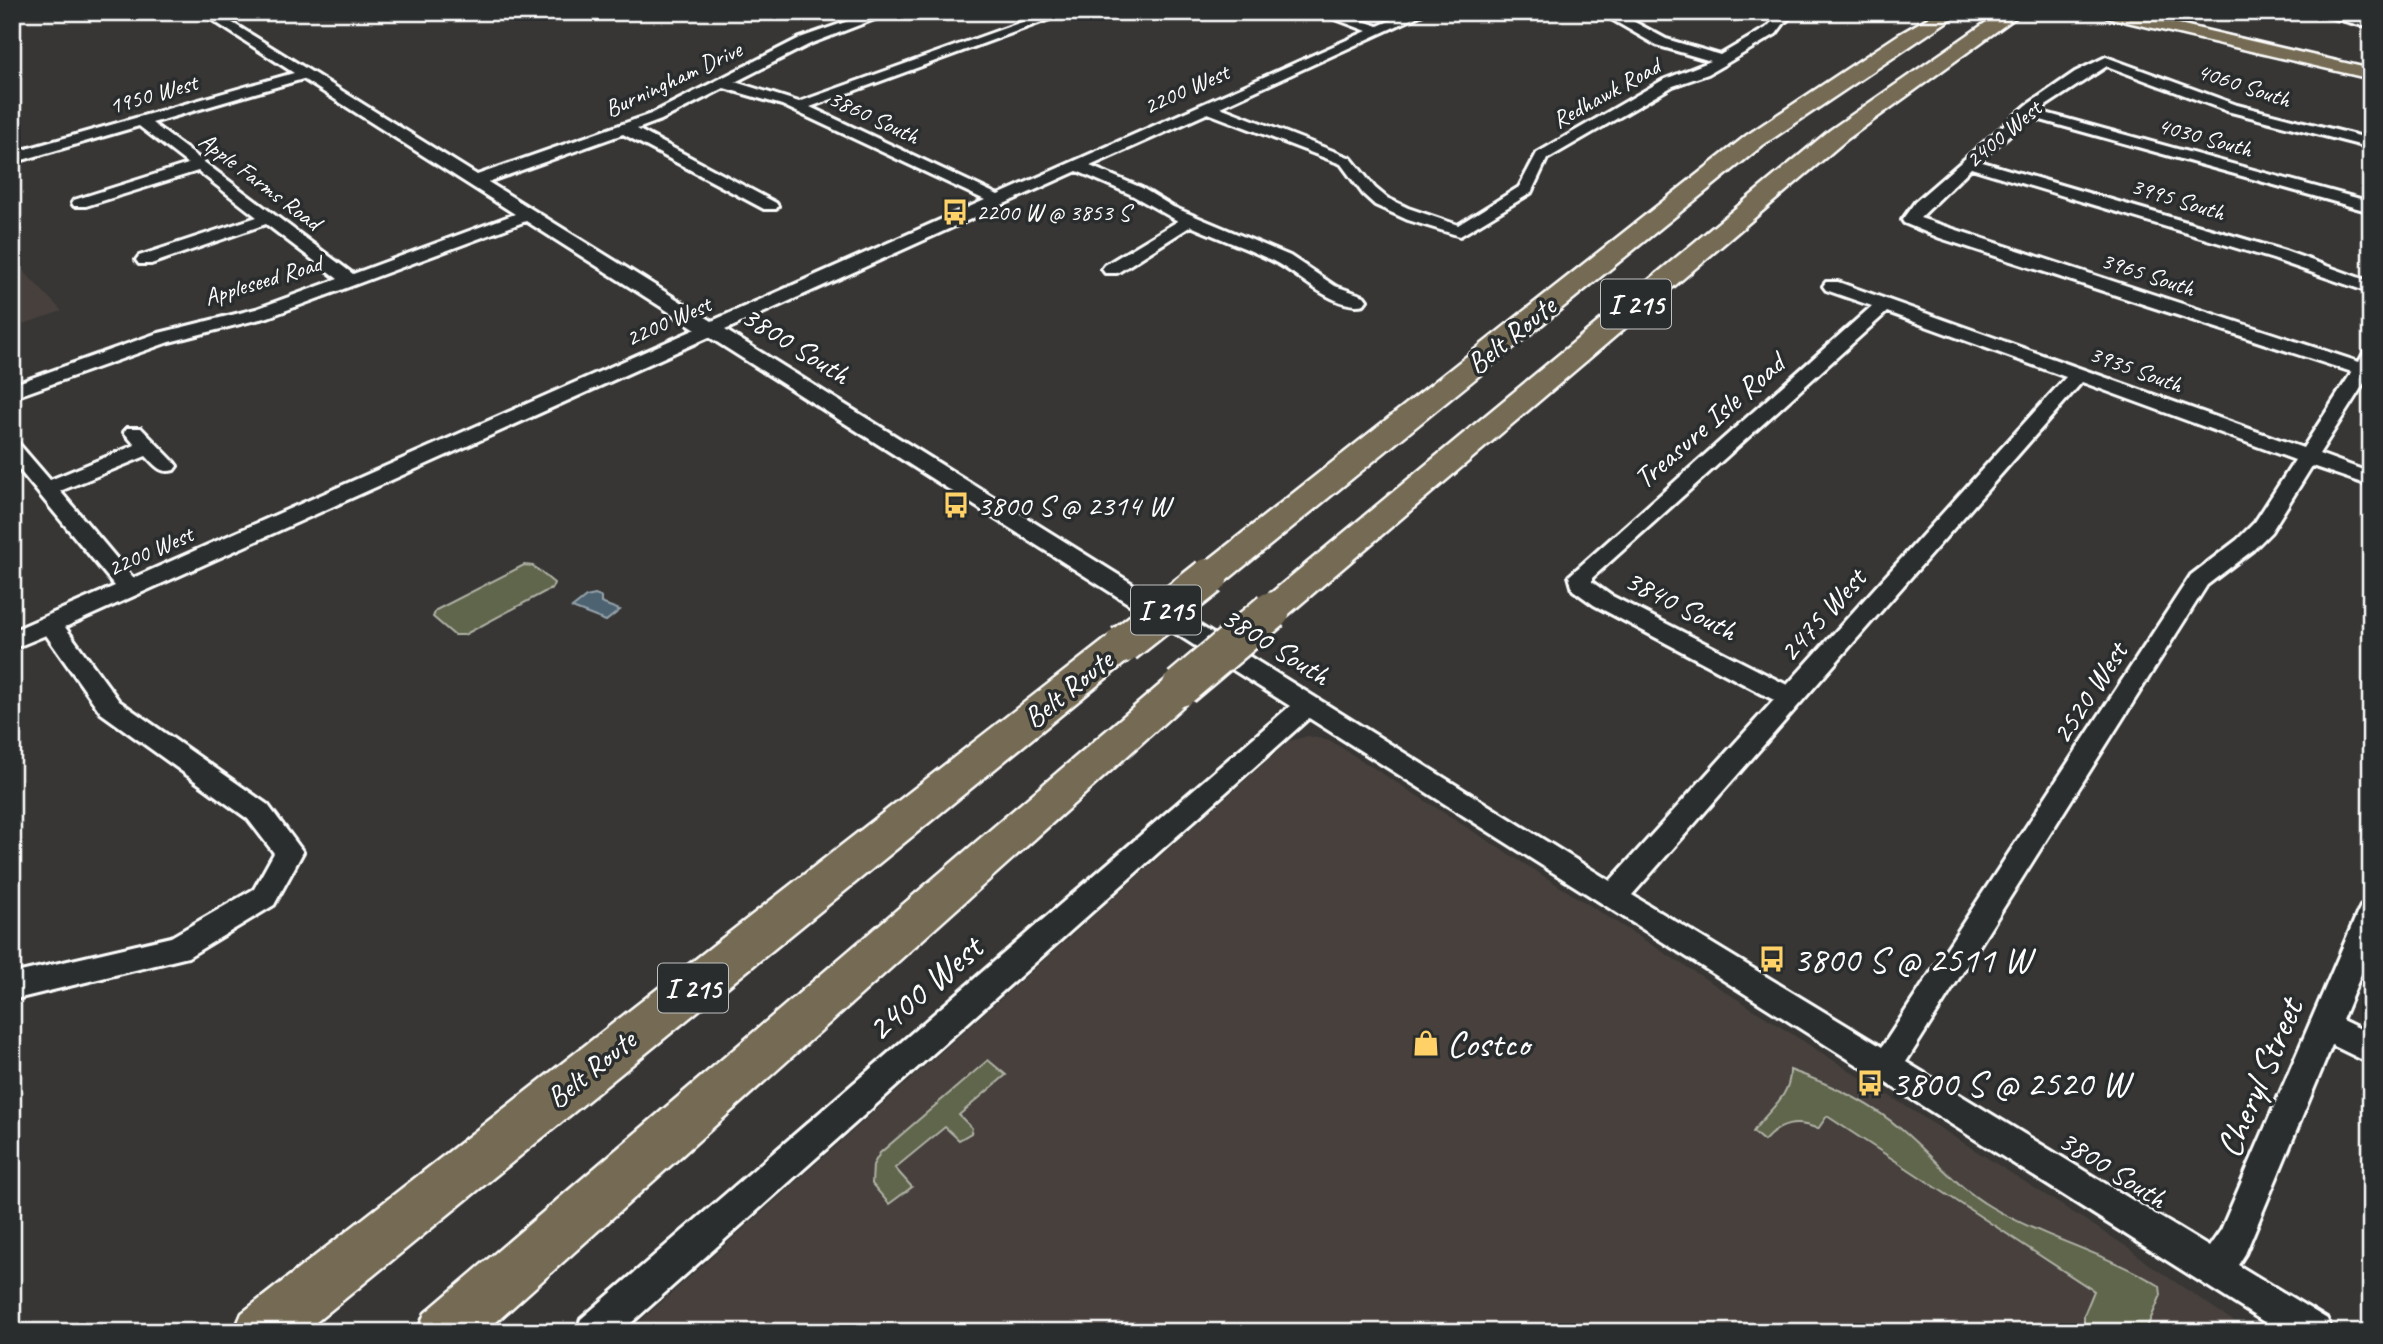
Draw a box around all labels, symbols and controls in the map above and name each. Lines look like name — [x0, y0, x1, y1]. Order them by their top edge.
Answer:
street label: Burningham Drive — [600, 33, 748, 124]
street label: Redhawk Road — [1547, 49, 1668, 135]
street label: 2200 West — [1139, 56, 1235, 121]
street label: 4060 South — [2193, 56, 2296, 115]
street label: 1950 West — [105, 67, 203, 121]
street label: 3860 South — [824, 83, 925, 151]
street label: 2400 West — [1959, 92, 2049, 175]
street label: 4030 South — [2154, 110, 2257, 164]
street label: Apple Farms Road — [193, 125, 330, 239]
street label: 3995 South — [2127, 171, 2230, 228]
bus stop icon: 2200 W @ 3853 S — [940, 197, 970, 227]
place label: 2200 W @ 3853 S — [976, 197, 1134, 227]
street label: 3965 South — [2097, 245, 2200, 304]
street label: Appleseed Road — [201, 247, 329, 312]
road number: I 215 — [1601, 280, 1671, 328]
street label: Belt Route — [1459, 286, 1565, 383]
street label: 2200 West — [621, 288, 717, 353]
street label: 3800 South — [735, 297, 858, 394]
street label: 3935 South — [2085, 338, 2188, 400]
street label: Treasure Isle Road — [1625, 342, 1796, 497]
place label: 3800 S @ 2314 W — [977, 486, 1175, 524]
bus stop icon: 3800 S @ 2314 W — [941, 490, 971, 520]
street label: 2200 West — [103, 518, 199, 583]
street label: 2475 West — [1770, 558, 1876, 670]
street label: 3840 South — [1619, 561, 1745, 650]
road number: I 215 — [1131, 586, 1201, 634]
street label: 3800 South — [1215, 598, 1338, 695]
street label: 2520 West — [2042, 633, 2137, 751]
street label: Belt Route — [1016, 640, 1122, 737]
street label: 2400 West — [856, 922, 995, 1051]
place label: 3800 S @ 2511 W — [1793, 936, 2037, 983]
bus stop icon: 3800 S @ 2511 W — [1757, 944, 1787, 974]
road number: I 215 — [658, 964, 728, 1012]
street label: Cheryl Street — [2205, 988, 2315, 1164]
street label: Belt Route — [539, 1020, 645, 1117]
place label: Costco — [1447, 1020, 1533, 1067]
shop icon: Costco — [1411, 1028, 1441, 1058]
place label: 3800 S @ 2520 W — [1891, 1060, 2135, 1107]
bus stop icon: 3800 S @ 2520 W — [1855, 1068, 1885, 1098]
street label: 3800 South — [2052, 1121, 2175, 1218]

